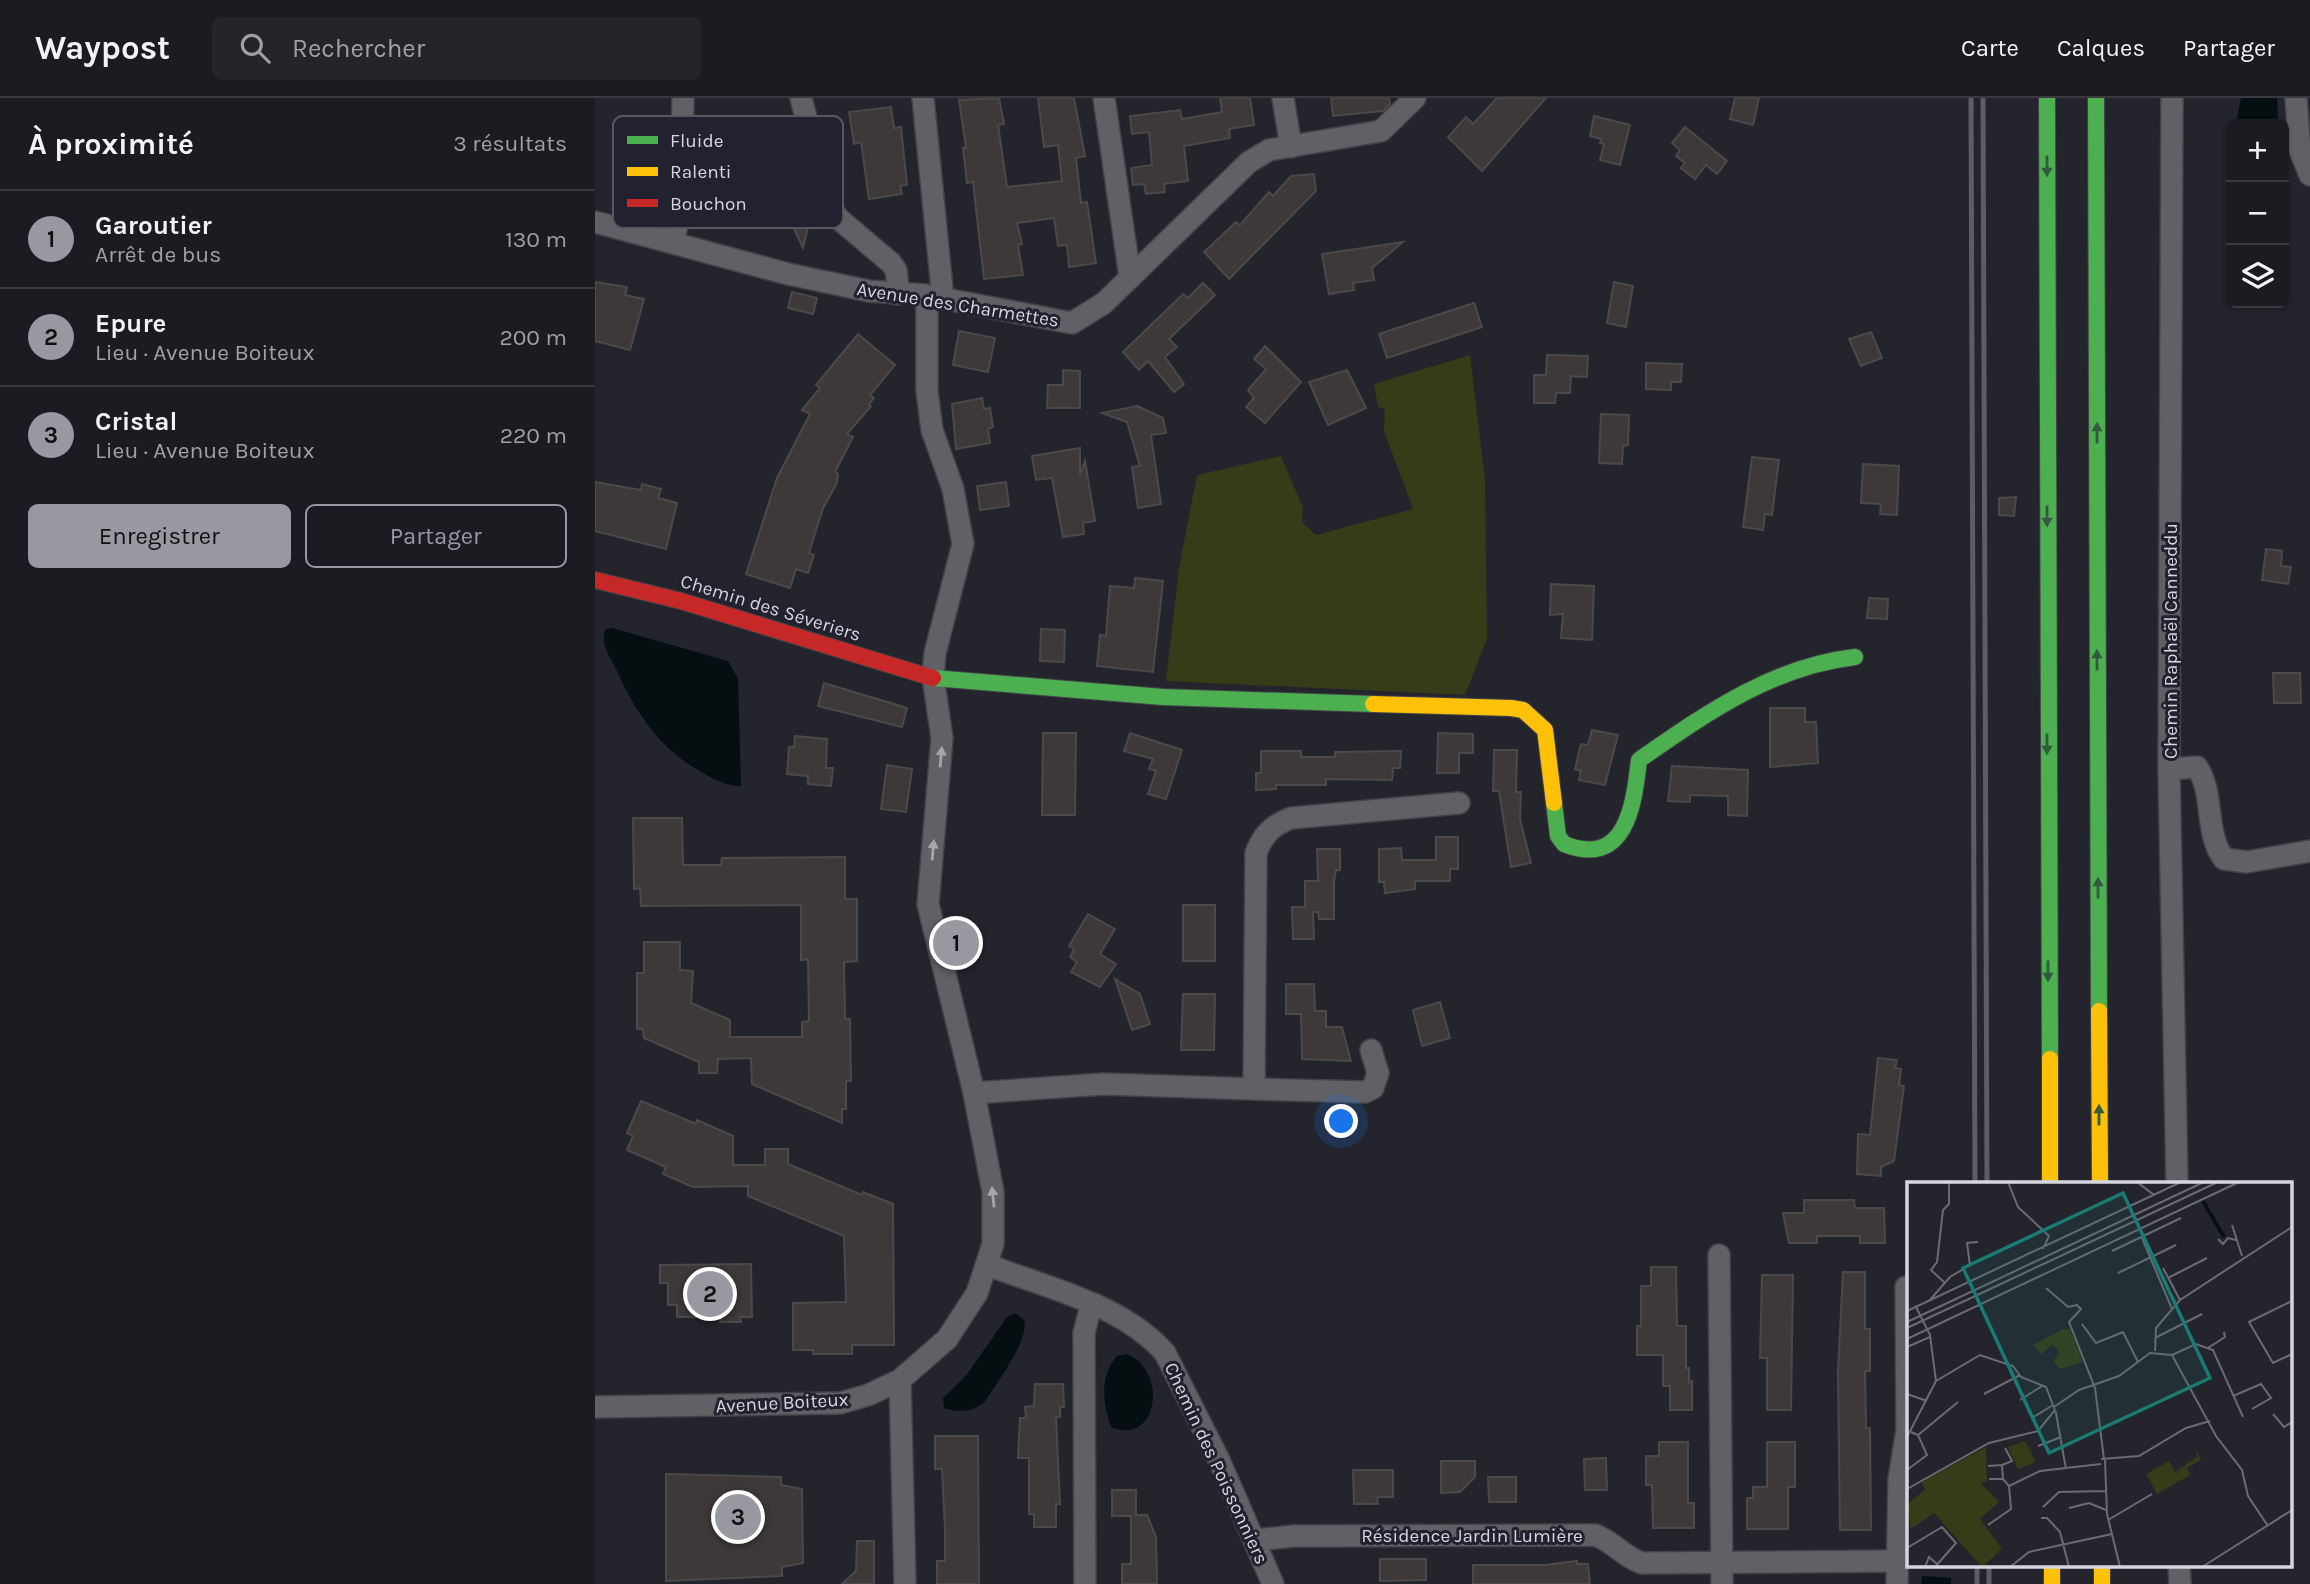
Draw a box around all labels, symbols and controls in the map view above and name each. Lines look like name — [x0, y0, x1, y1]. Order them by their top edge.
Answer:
search box — [212, 17, 702, 80]
text: Waypost — [35, 29, 170, 67]
icon: search — [236, 29, 274, 67]
text: Rechercher — [292, 33, 425, 64]
text: Carte — [1961, 34, 2019, 62]
text: Calques — [2057, 34, 2145, 62]
text: Partager — [2183, 34, 2275, 62]
legend — [613, 116, 843, 228]
map controls — [2226, 119, 2289, 308]
button: + — [2226, 119, 2289, 182]
text: À proximité — [28, 126, 194, 162]
text: 3 résultats — [453, 130, 567, 157]
text: Fluide — [670, 130, 723, 152]
one-way arrow — [2041, 155, 2053, 177]
text: Ralenti — [670, 161, 731, 183]
button: − — [2226, 182, 2289, 245]
text: Bouchon — [670, 193, 747, 215]
text: Garoutier — [95, 210, 212, 241]
text: 1 — [47, 226, 55, 253]
text: 130 m — [505, 226, 567, 253]
text: Arrêt de bus — [95, 241, 221, 268]
button: layers — [2226, 245, 2289, 308]
street label: Avenue des Charmettes — [855, 278, 1061, 332]
text: Epure — [95, 308, 166, 339]
text: 2 — [44, 324, 58, 351]
text: 200 m — [499, 324, 567, 351]
text: Lieu · Avenue Boiteux — [95, 339, 314, 366]
text: Cristal — [95, 406, 177, 437]
one-way arrow — [2091, 421, 2102, 443]
text: 3 — [44, 422, 58, 449]
text: 220 m — [500, 422, 567, 449]
text: Lieu · Avenue Boiteux — [95, 437, 314, 464]
button: Enregistrer — [28, 504, 291, 568]
button: Partager — [305, 504, 567, 568]
one-way arrow — [2041, 505, 2053, 527]
street label: Chemin Raphaël Canneddu — [2160, 523, 2182, 759]
street label: Chemin des Séveriers — [678, 570, 864, 646]
one-way arrow — [2091, 649, 2103, 671]
one-way arrow — [2041, 733, 2053, 755]
one-way arrow — [936, 746, 947, 768]
one-way arrow — [928, 839, 939, 861]
one-way arrow — [2092, 876, 2104, 898]
pin: 1 — [933, 917, 979, 969]
one-way arrow — [2042, 960, 2054, 982]
your location — [1324, 1104, 1358, 1138]
one-way arrow — [2093, 1104, 2105, 1126]
inset map — [1907, 1182, 2293, 1566]
one-way arrow — [988, 1186, 999, 1208]
pin: 2 — [687, 1268, 733, 1320]
street label: Chemin des Poissonniers — [1160, 1359, 1273, 1568]
street label: Avenue Boiteux — [715, 1389, 849, 1417]
pin: 3 — [715, 1491, 761, 1543]
street label: Résidence Jardin Lumière — [1361, 1525, 1583, 1547]

